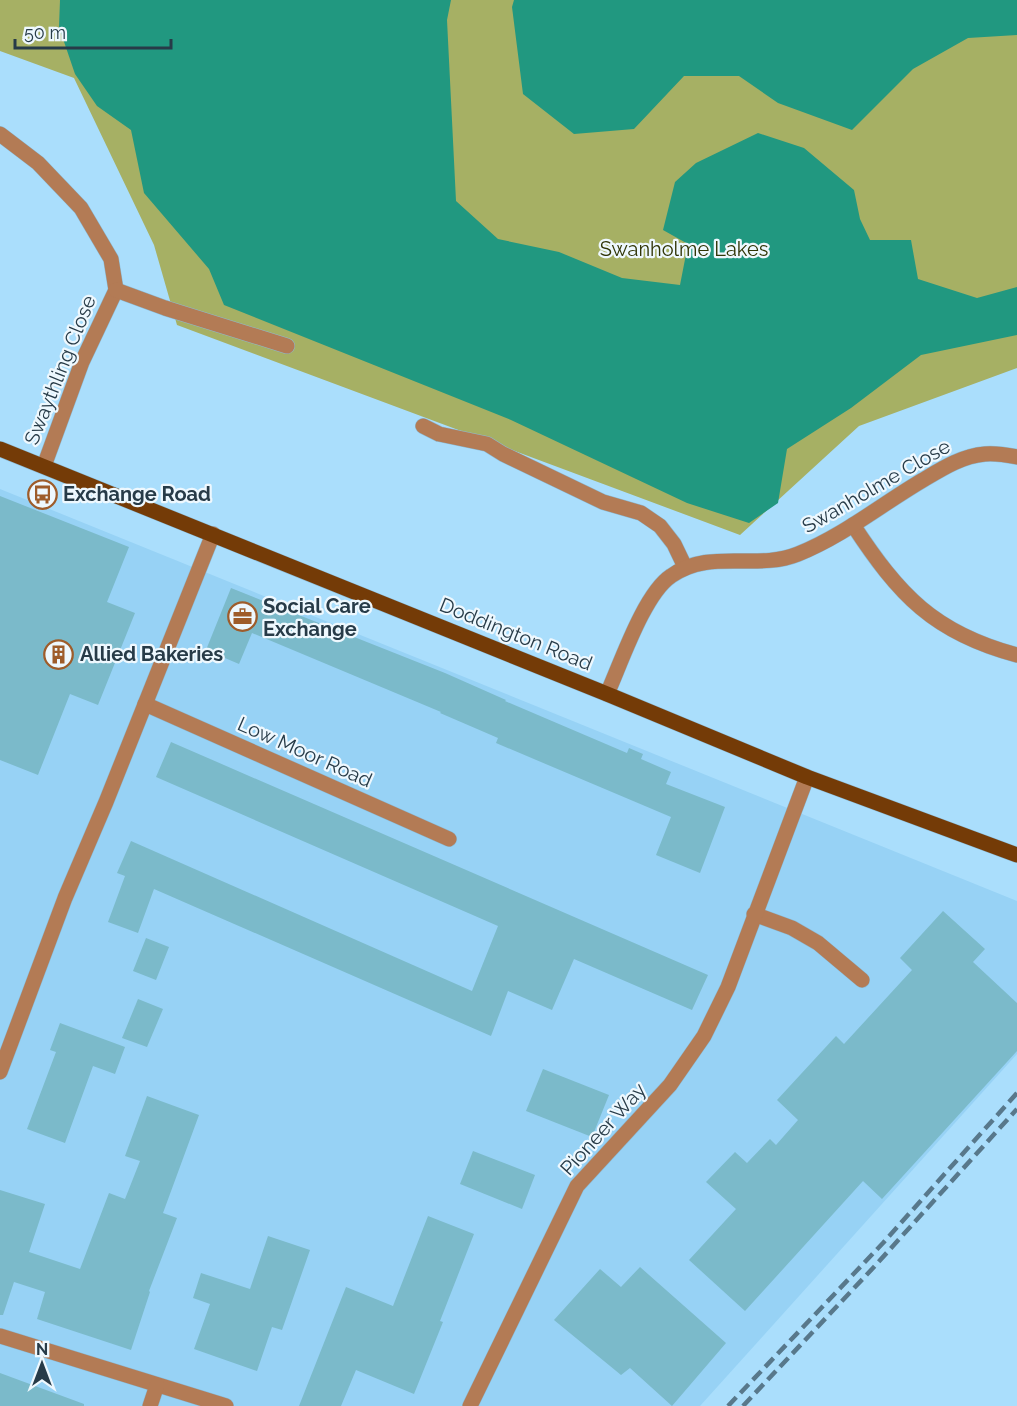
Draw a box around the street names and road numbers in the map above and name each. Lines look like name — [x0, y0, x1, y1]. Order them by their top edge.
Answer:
street label: Swaythling Close — [19, 292, 101, 448]
street label: Swanholme Close — [798, 434, 955, 538]
street label: Doddington Road — [436, 592, 596, 676]
street label: Low Moor Road — [234, 712, 376, 792]
street label: Pioneer Way — [555, 1078, 651, 1180]

